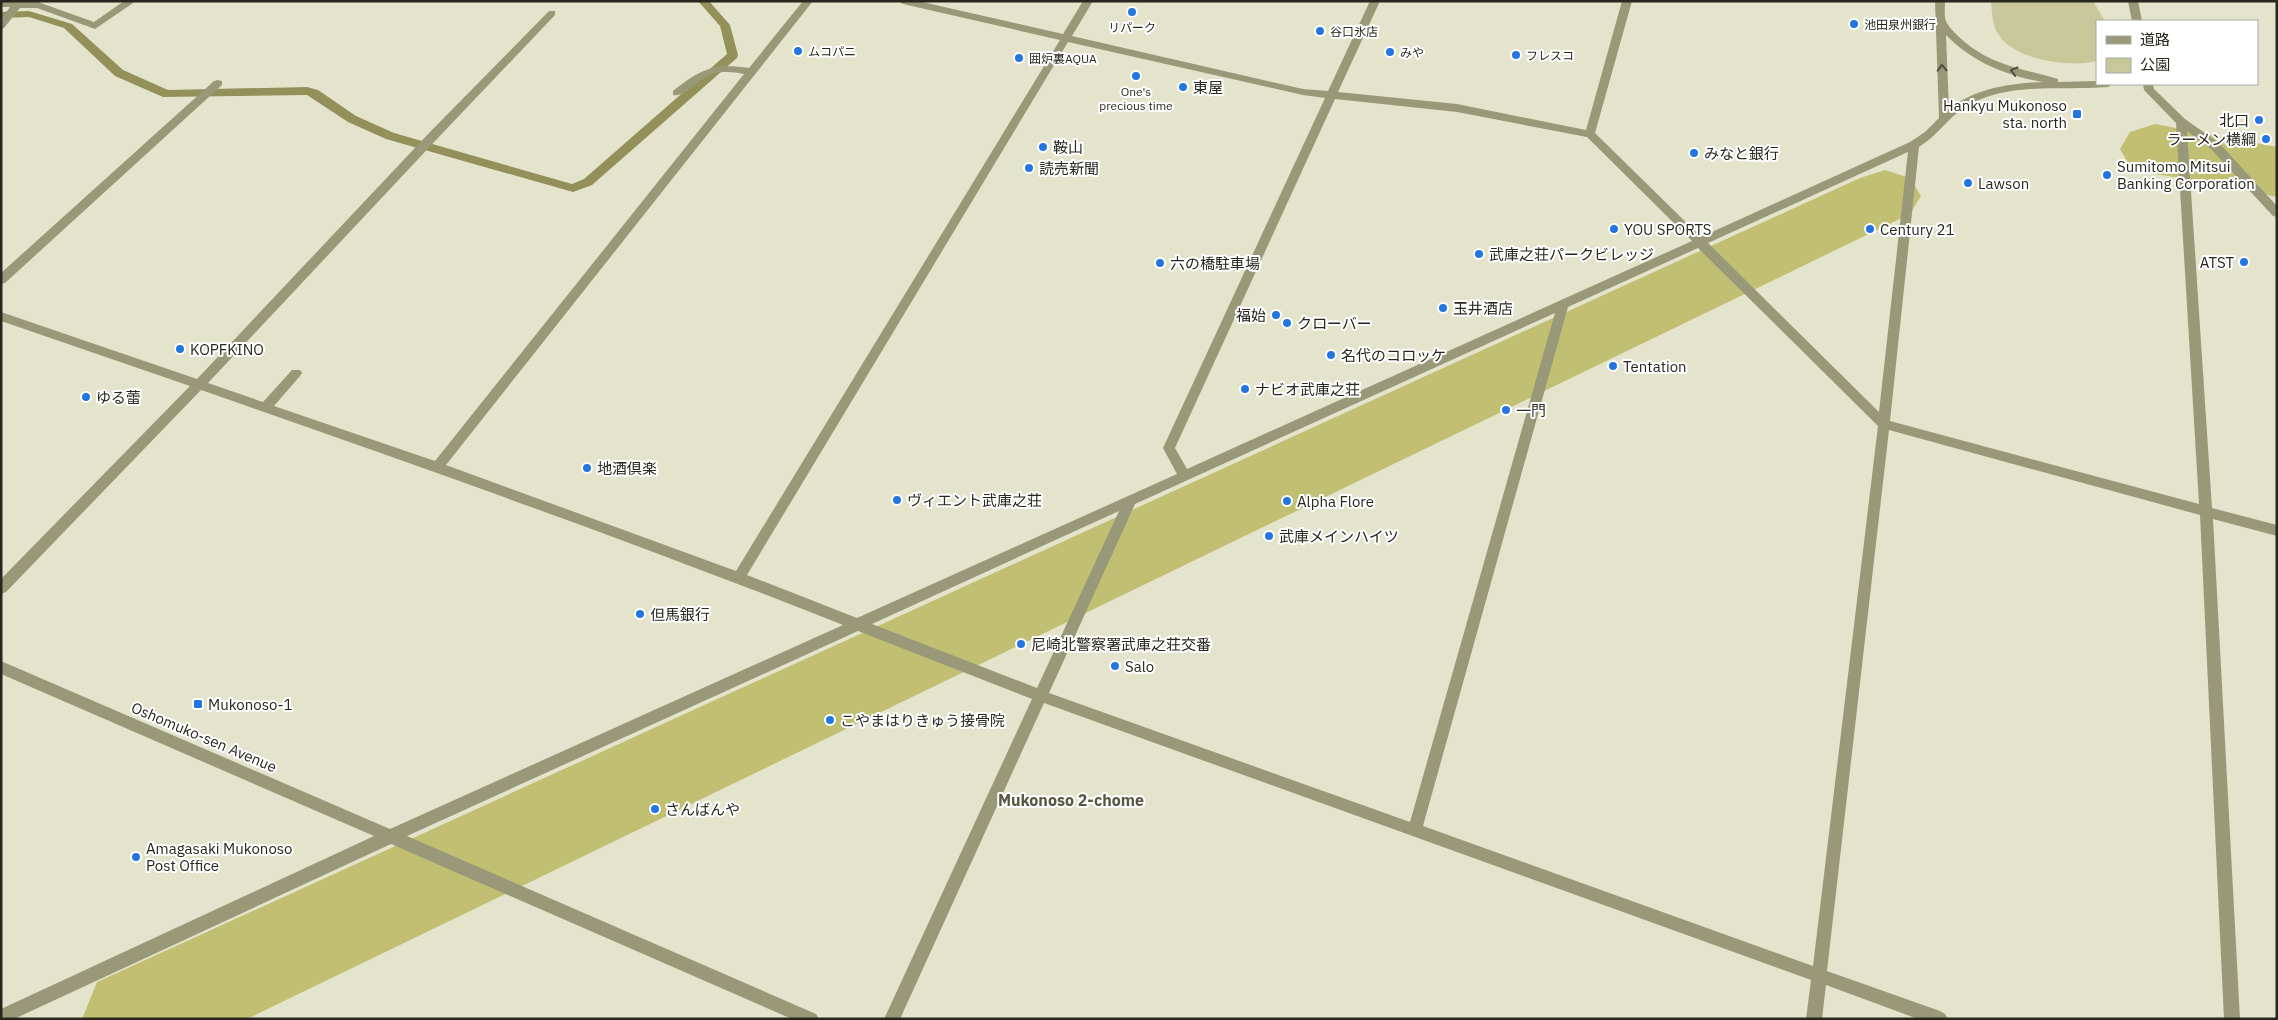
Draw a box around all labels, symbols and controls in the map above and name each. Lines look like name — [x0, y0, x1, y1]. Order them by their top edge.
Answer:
marker: リパーク — [1126, 6, 1138, 18]
place label: 池田泉州銀行 — [1864, 17, 1936, 32]
marker: 池田泉州銀行 — [1848, 18, 1860, 30]
place label: リパーク — [1108, 20, 1156, 35]
legend — [2096, 20, 2258, 85]
place label: 谷口氷店 — [1330, 24, 1378, 39]
marker: 谷口氷店 — [1314, 25, 1326, 37]
text: 道路 — [2140, 30, 2170, 49]
place label: ムコパニ — [808, 44, 856, 59]
marker: ムコパニ — [792, 45, 804, 57]
place label: みや — [1400, 45, 1424, 60]
marker: みや — [1384, 46, 1396, 58]
place label: フレスコ — [1526, 48, 1574, 63]
marker: フレスコ — [1510, 49, 1522, 61]
place label: 囲炉裏AQUA — [1029, 51, 1097, 66]
marker: 囲炉裏AQUA — [1013, 52, 1025, 64]
text: 公園 — [2140, 55, 2170, 74]
one-way arrow — [1937, 64, 1948, 72]
one-way arrow — [2009, 66, 2018, 77]
marker: One's precious time — [1130, 70, 1142, 82]
place label: 東屋 — [1193, 78, 1223, 97]
marker: 東屋 — [1177, 81, 1189, 93]
place label: One's precious time — [1099, 84, 1173, 113]
place label: Hankyu Mukonoso sta. north — [1943, 96, 2067, 132]
marker: Hankyu Mukonoso sta. north — [2071, 108, 2083, 120]
place label: 北口 — [2219, 111, 2249, 130]
marker: 北口 — [2253, 114, 2265, 126]
place label: ラーメン横綱 — [2167, 130, 2256, 149]
marker: ラーメン横綱 — [2260, 133, 2272, 145]
place label: 鞍山 — [1053, 138, 1083, 157]
marker: 鞍山 — [1037, 141, 1049, 153]
place label: みなと銀行 — [1704, 144, 1779, 163]
marker: みなと銀行 — [1688, 147, 1700, 159]
place label: Sumitomo Mitsui Banking Corporation — [2117, 157, 2255, 193]
place label: 読売新聞 — [1039, 159, 1099, 178]
marker: 読売新聞 — [1023, 162, 1035, 174]
marker: Sumitomo Mitsui Banking Corporation — [2101, 169, 2113, 181]
place label: Lawson — [1978, 174, 2029, 193]
marker: Lawson — [1962, 177, 1974, 189]
place label: YOU SPORTS — [1624, 220, 1712, 239]
place label: Century 21 — [1880, 220, 1955, 239]
marker: YOU SPORTS — [1608, 223, 1620, 235]
marker: Century 21 — [1864, 223, 1876, 235]
place label: 武庫之荘パークビレッジ — [1489, 245, 1654, 264]
marker: 武庫之荘パークビレッジ — [1473, 248, 1485, 260]
place label: ATST — [2200, 253, 2234, 272]
place label: 六の橋駐車場 — [1170, 254, 1260, 273]
marker: ATST — [2238, 256, 2250, 268]
marker: 六の橋駐車場 — [1154, 257, 1166, 269]
place label: 玉井酒店 — [1453, 299, 1513, 318]
marker: 玉井酒店 — [1437, 302, 1449, 314]
place label: 福始 — [1236, 306, 1266, 325]
marker: 福始 — [1270, 309, 1282, 321]
place label: クローバー — [1297, 314, 1372, 333]
marker: クローバー — [1281, 317, 1293, 329]
place label: KOPFKINO — [190, 340, 264, 359]
marker: KOPFKINO — [174, 343, 186, 355]
place label: 名代のコロッケ — [1341, 346, 1446, 365]
marker: 名代のコロッケ — [1325, 349, 1337, 361]
place label: Tentation — [1623, 357, 1687, 376]
marker: Tentation — [1607, 360, 1619, 372]
place label: ナビオ武庫之荘 — [1255, 380, 1360, 399]
marker: ナビオ武庫之荘 — [1239, 383, 1251, 395]
place label: ゆる蕾 — [96, 388, 141, 407]
marker: ゆる蕾 — [80, 391, 92, 403]
place label: 一門 — [1516, 401, 1546, 420]
marker: 一門 — [1500, 404, 1512, 416]
place label: 地酒倶楽 — [597, 459, 657, 478]
marker: 地酒倶楽 — [581, 462, 593, 474]
place label: ヴィエント武庫之荘 — [907, 491, 1042, 510]
place label: Alpha Flore — [1297, 492, 1374, 511]
marker: ヴィエント武庫之荘 — [891, 494, 903, 506]
marker: Alpha Flore — [1281, 495, 1293, 507]
place label: 武庫メインハイツ — [1279, 527, 1399, 546]
marker: 武庫メインハイツ — [1263, 530, 1275, 542]
place label: 但馬銀行 — [650, 605, 710, 624]
marker: 但馬銀行 — [634, 608, 646, 620]
place label: 尼崎北警察署武庫之荘交番 — [1031, 635, 1211, 654]
marker: 尼崎北警察署武庫之荘交番 — [1015, 638, 1027, 650]
place label: Salo — [1125, 657, 1154, 676]
marker: Salo — [1109, 660, 1121, 672]
place label: Mukonoso-1 — [208, 695, 293, 714]
street label: Oshomuko-sen Avenue — [128, 698, 280, 776]
marker: Mukonoso-1 — [192, 698, 204, 710]
place label: こやまはりきゅう接骨院 — [840, 711, 1005, 730]
marker: こやまはりきゅう接骨院 — [824, 714, 836, 726]
district label: Mukonoso 2-chome — [998, 790, 1144, 810]
place label: さんばんや — [665, 800, 740, 819]
marker: さんばんや — [649, 803, 661, 815]
place label: Amagasaki Mukonoso Post Office — [146, 839, 293, 875]
marker: Amagasaki Mukonoso Post Office — [130, 851, 142, 863]

